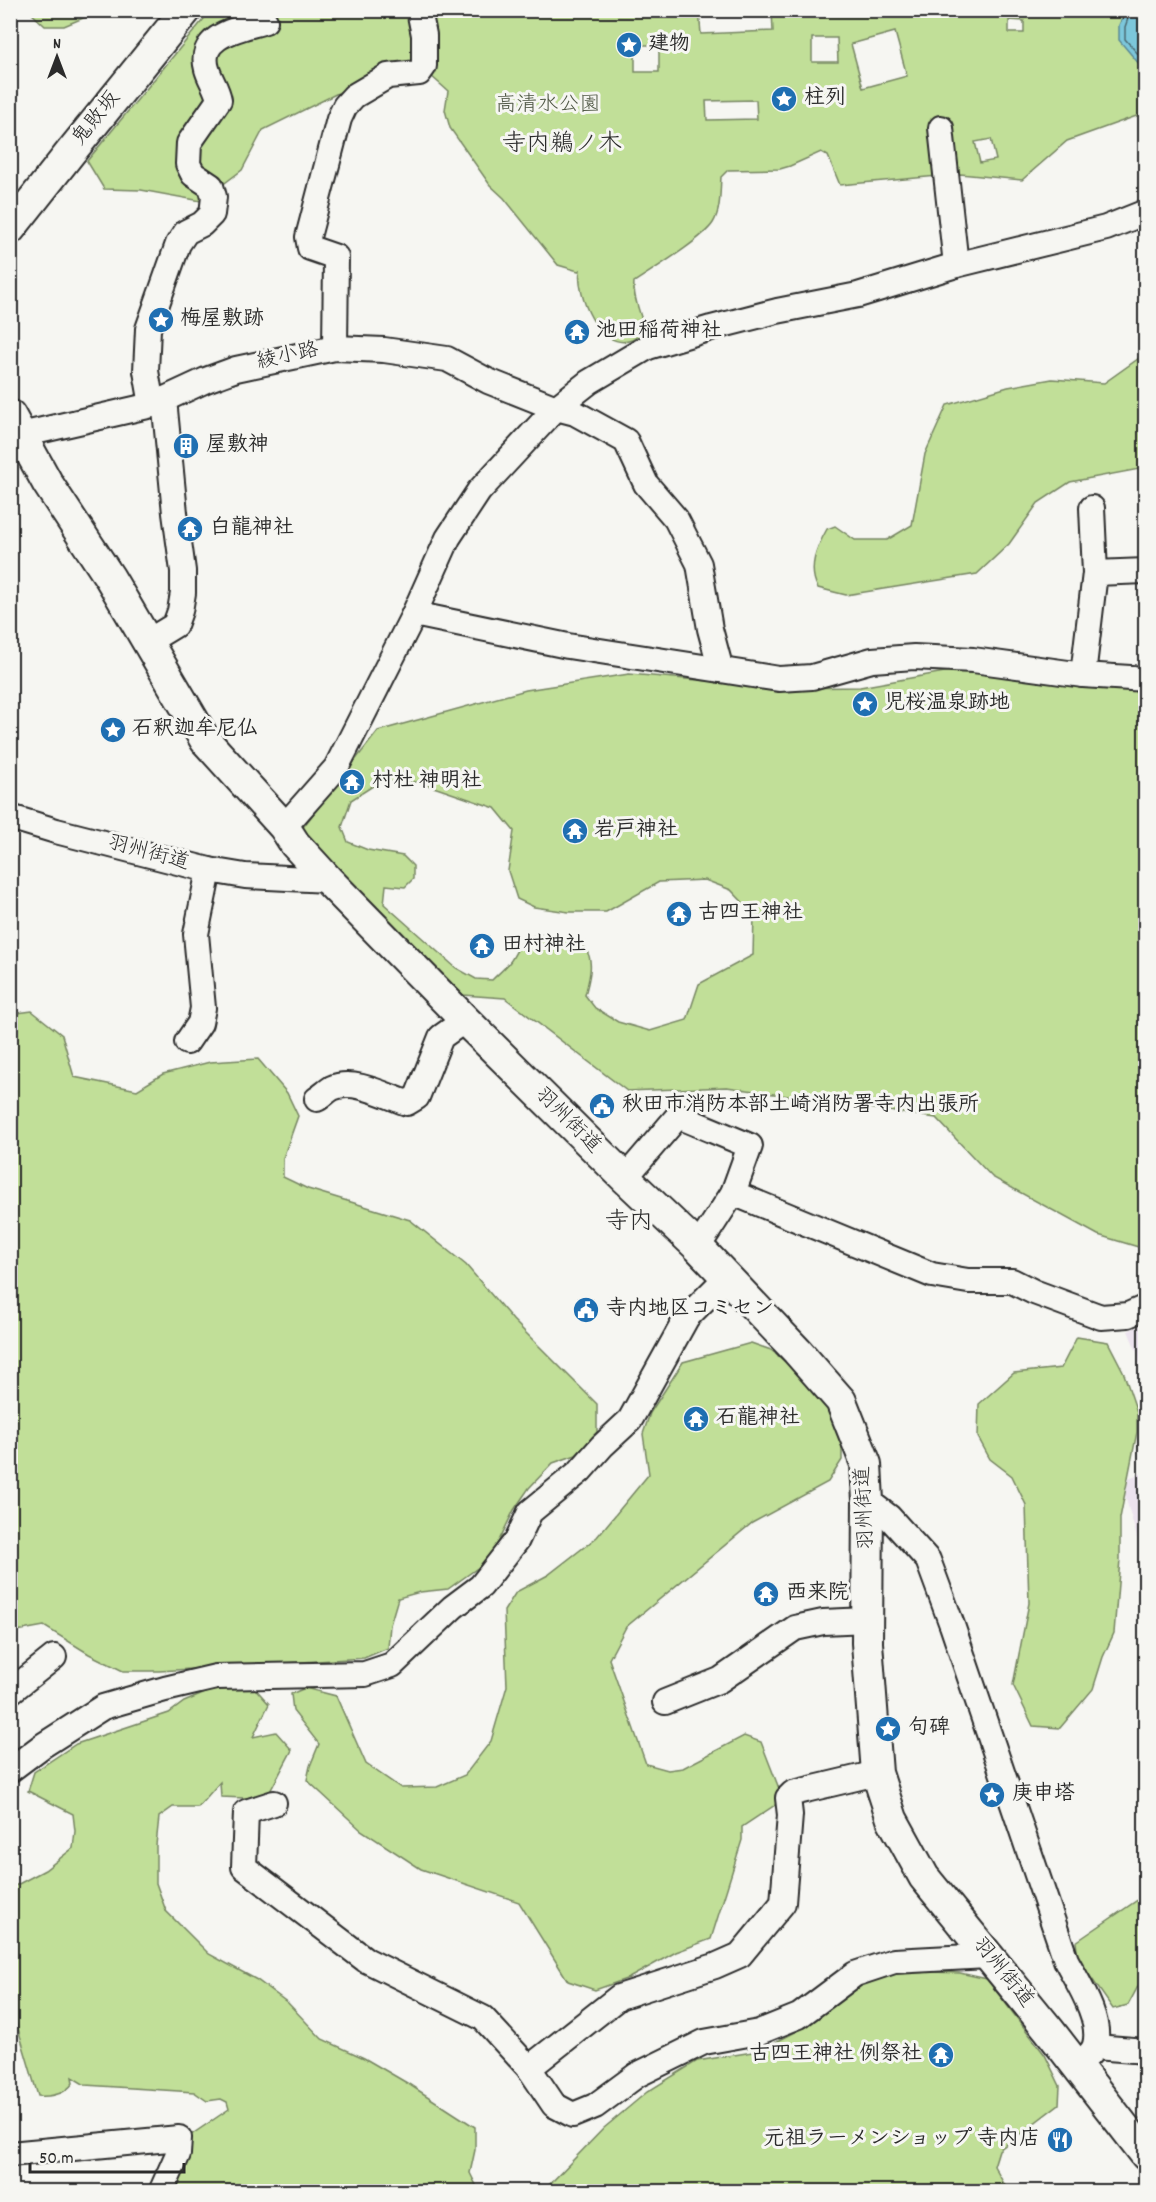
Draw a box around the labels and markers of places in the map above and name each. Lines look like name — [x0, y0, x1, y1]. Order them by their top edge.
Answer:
place icon: 建物 — [614, 30, 644, 60]
place label: 建物 — [648, 30, 690, 60]
place icon: 柱列 — [769, 84, 799, 114]
place label: 柱列 — [804, 84, 846, 114]
place icon: 梅屋敷跡 — [146, 305, 176, 335]
place label: 梅屋敷跡 — [180, 305, 264, 335]
temple icon: 池田稲荷神社 — [562, 317, 592, 347]
place label: 池田稲荷神社 — [596, 317, 722, 347]
building icon: 屋敷神 — [171, 431, 201, 461]
place label: 屋敷神 — [206, 431, 269, 461]
temple icon: 白龍神社 — [175, 514, 205, 544]
place label: 白龍神社 — [210, 514, 294, 544]
place icon: 児桜温泉跡地 — [850, 689, 880, 719]
place label: 児桜温泉跡地 — [884, 689, 1010, 719]
place icon: 石釈迦牟尼仏 — [98, 715, 128, 745]
place label: 石釈迦牟尼仏 — [132, 715, 258, 745]
temple icon: 村杜 神明社 — [337, 767, 367, 797]
place label: 村杜 神明社 — [372, 767, 482, 797]
temple icon: 岩戸神社 — [560, 816, 590, 846]
place label: 岩戸神社 — [594, 816, 678, 846]
temple icon: 古四王神社 — [664, 899, 694, 929]
place label: 古四王神社 — [698, 899, 803, 929]
temple icon: 田村神社 — [467, 931, 497, 961]
place label: 田村神社 — [502, 931, 586, 961]
public building icon: 秋田市消防本部土崎消防署寺内出張所 — [587, 1091, 617, 1121]
place label: 秋田市消防本部土崎消防署寺内出張所 — [622, 1091, 979, 1121]
public building icon: 寺内地区コミセン — [571, 1295, 601, 1325]
place label: 寺内地区コミセン — [606, 1295, 774, 1325]
temple icon: 石龍神社 — [681, 1404, 711, 1434]
place label: 石龍神社 — [716, 1404, 800, 1434]
temple icon: 西来院 — [751, 1579, 781, 1609]
place label: 西来院 — [786, 1579, 849, 1609]
place icon: 句碑 — [873, 1714, 903, 1744]
place label: 句碑 — [908, 1714, 950, 1744]
place icon: 庚申塔 — [977, 1780, 1007, 1810]
place label: 庚申塔 — [1012, 1780, 1075, 1810]
place label: 古四王神社 例祭社 — [749, 2040, 922, 2070]
temple icon: 古四王神社 例祭社 — [926, 2040, 956, 2070]
place label: 元祖ラーメンショップ 寺内店 — [764, 2125, 1040, 2155]
restaurant icon: 元祖ラーメンショップ 寺内店 — [1045, 2125, 1075, 2155]

